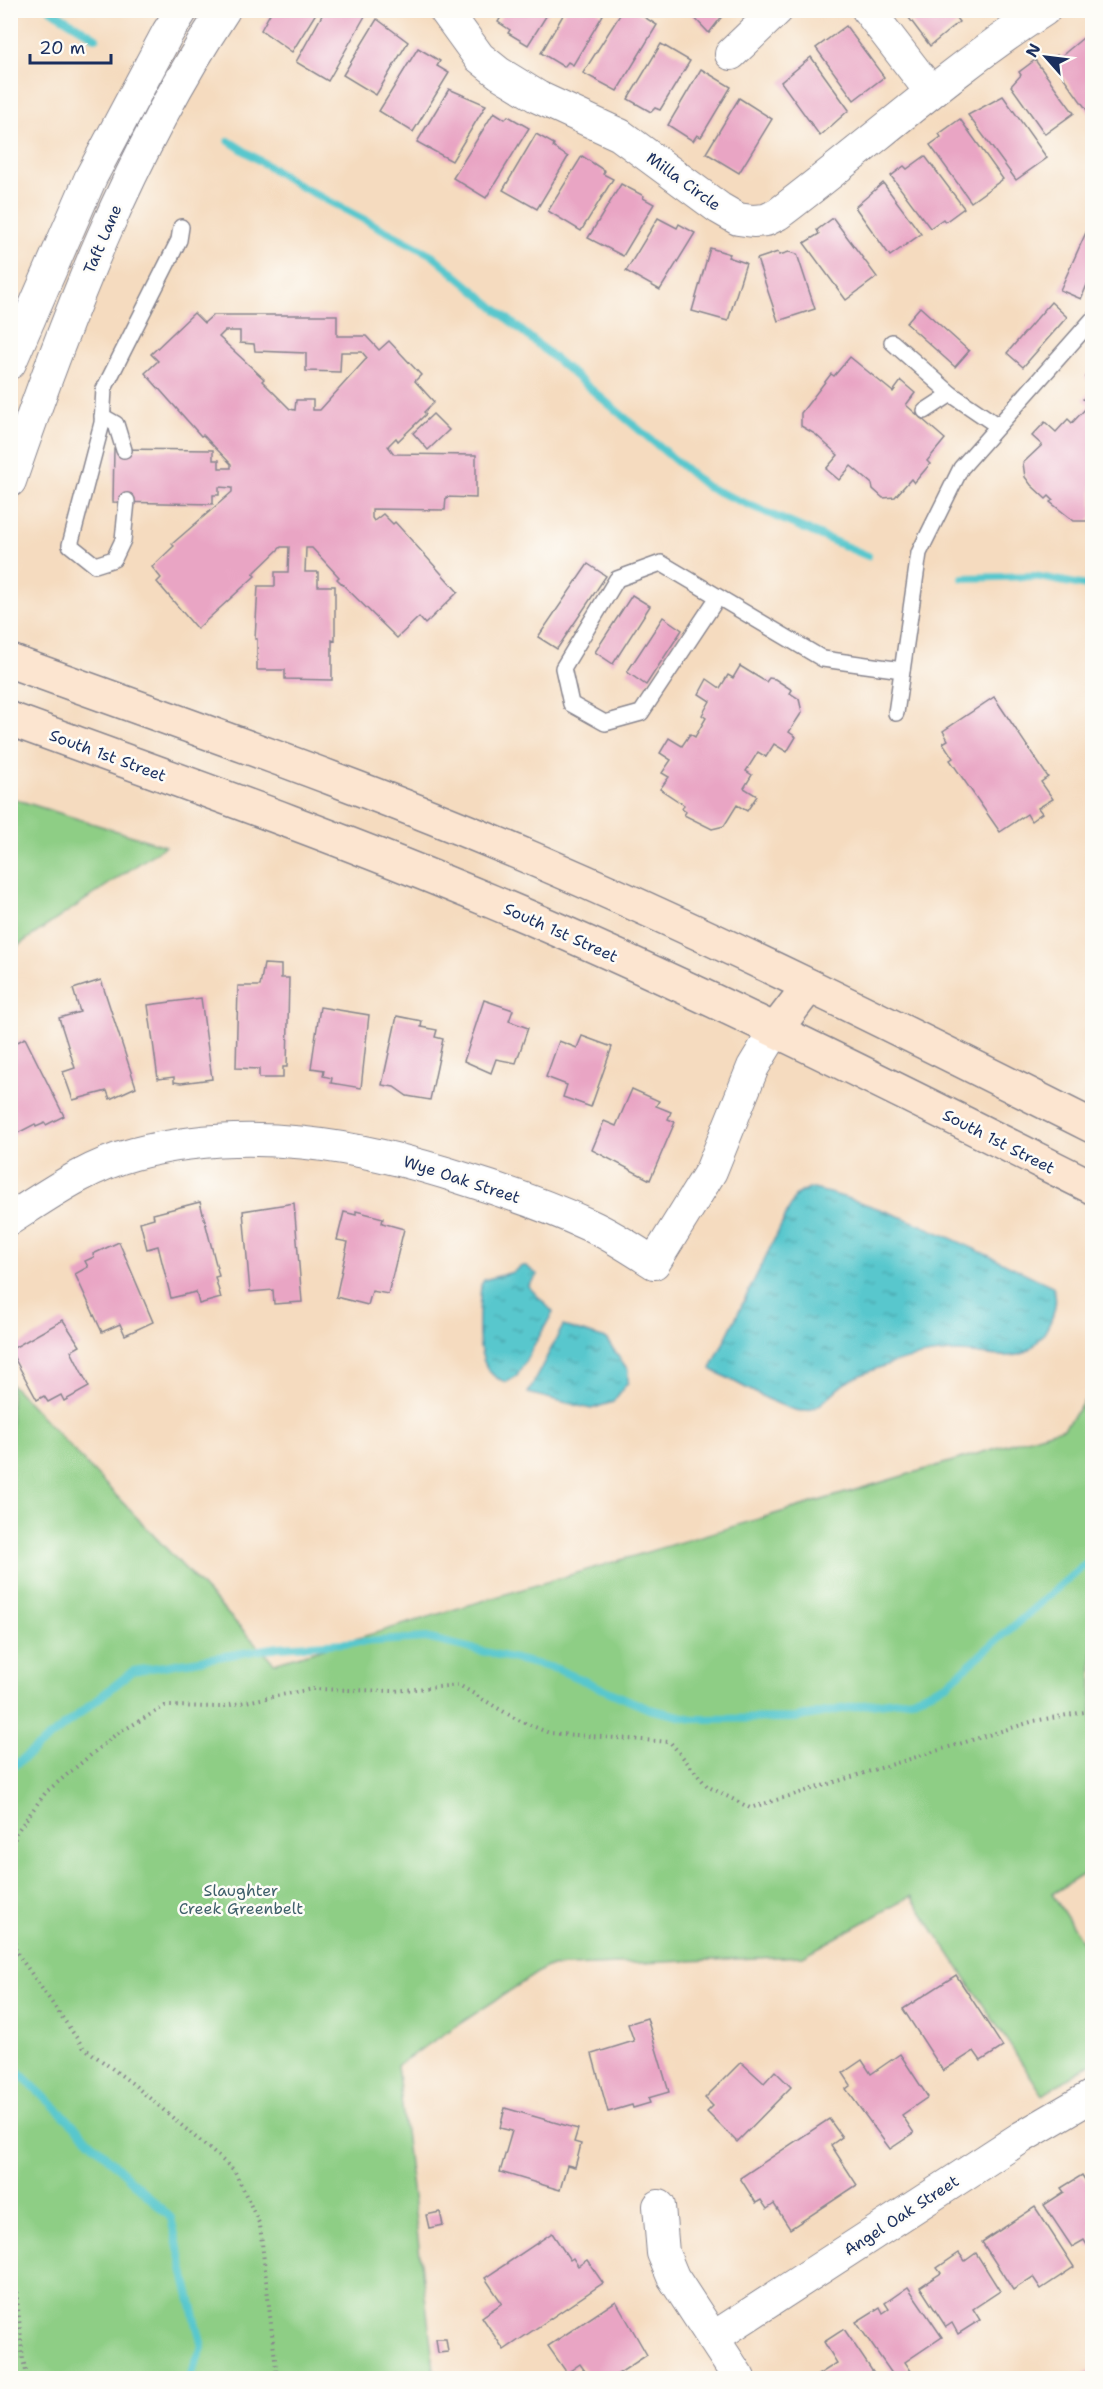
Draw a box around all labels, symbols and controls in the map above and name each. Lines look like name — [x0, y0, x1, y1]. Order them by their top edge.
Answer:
scale bar — [30, 27, 111, 65]
north arrow — [1016, 27, 1076, 87]
text: 20 m — [39, 36, 85, 60]
text: N — [1021, 40, 1045, 61]
street label: Milla Circle — [642, 147, 725, 215]
street label: Taft Lane — [78, 201, 126, 277]
street label: South 1st Street — [46, 725, 169, 786]
street label: South 1st Street — [500, 898, 621, 967]
street label: South 1st Street — [939, 1104, 1058, 1179]
street label: Wye Oak Street — [401, 1151, 523, 1208]
park label: Slaughter Creek Greenbelt — [179, 1880, 303, 1919]
street label: Angel Oak Street — [840, 2170, 963, 2260]

